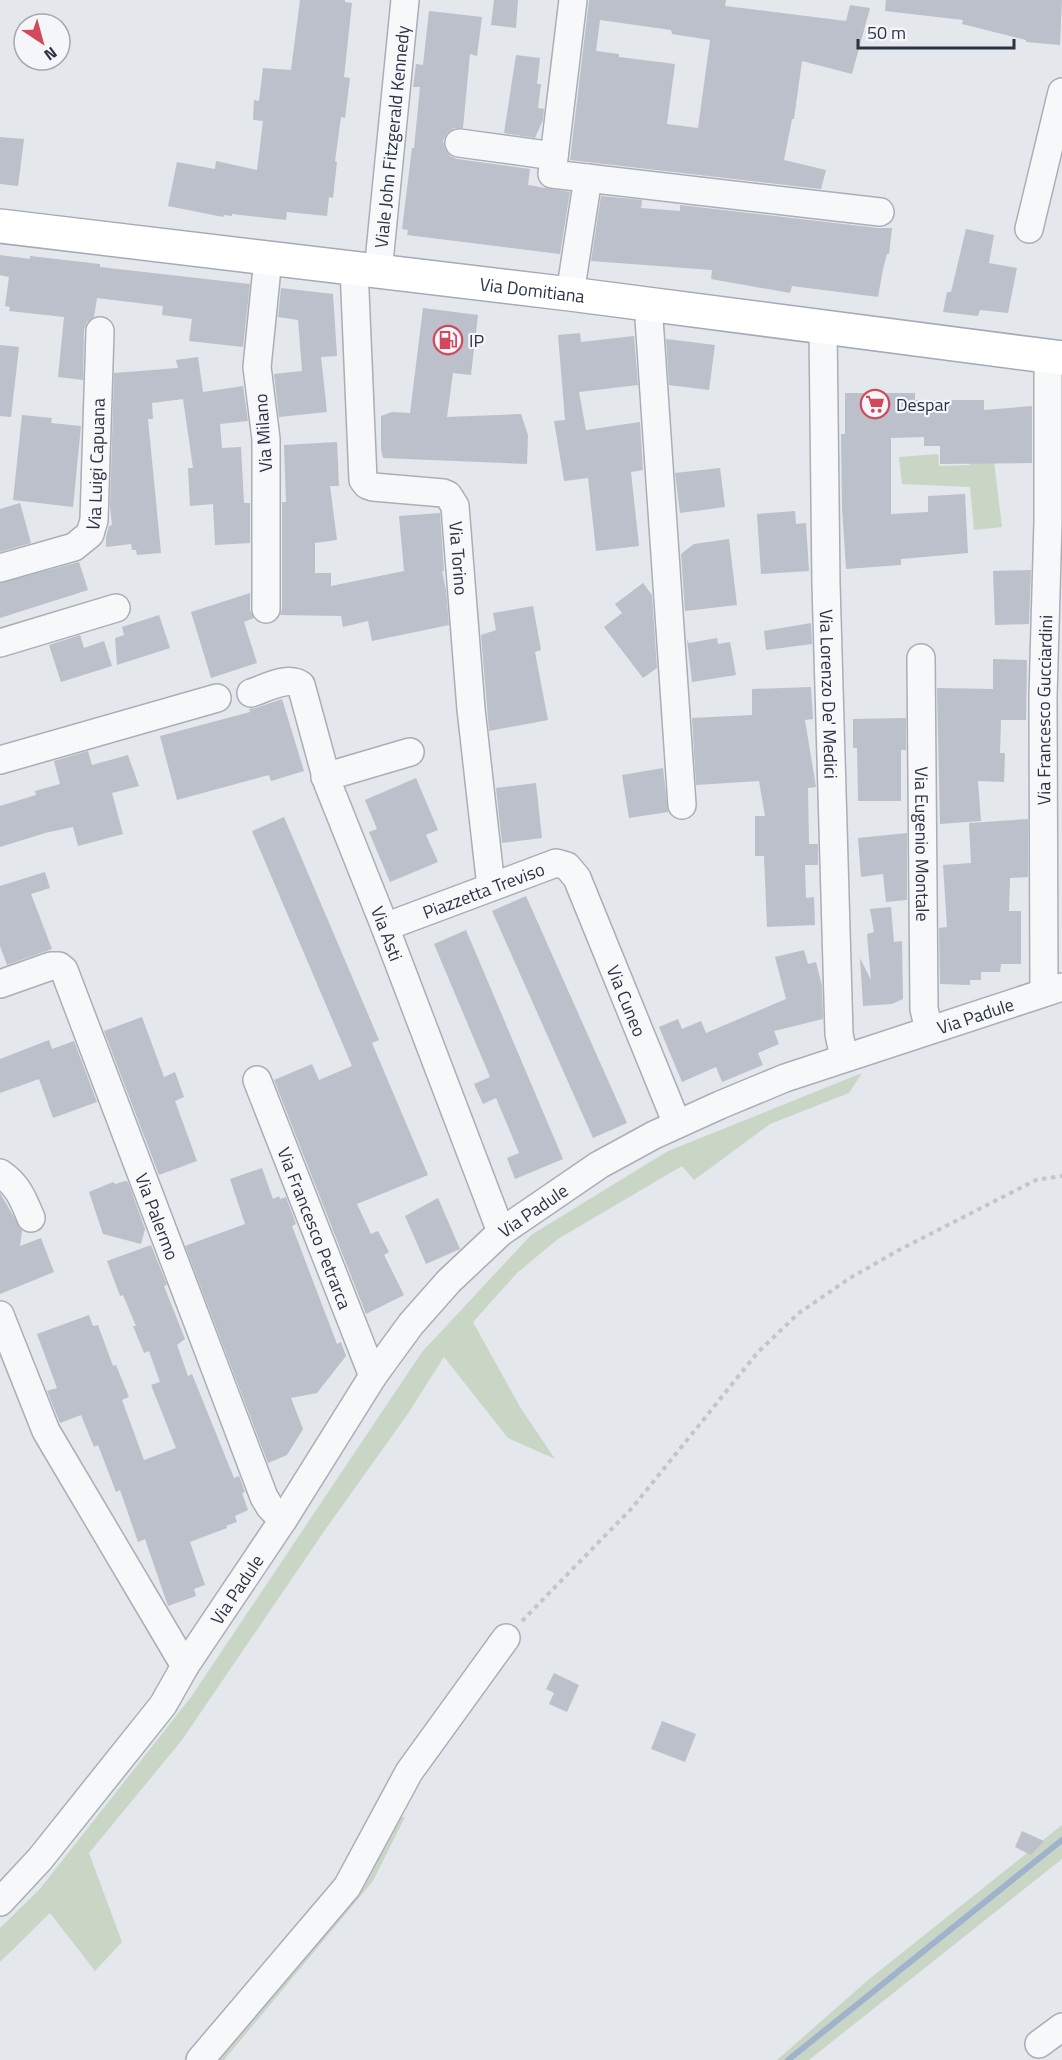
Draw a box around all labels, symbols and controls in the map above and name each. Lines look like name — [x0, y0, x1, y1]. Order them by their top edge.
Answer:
north arrow — [12, 12, 72, 72]
scale bar — [858, 12, 1014, 50]
text: 50 m — [867, 19, 906, 46]
street label: Viale John Fitzgerald Kennedy — [367, 24, 416, 249]
text: N — [39, 41, 62, 67]
street label: Via Domitiana — [478, 270, 586, 309]
fuel station icon: IP — [432, 324, 464, 356]
place label: IP — [469, 327, 484, 354]
supermarket icon: Despar — [859, 388, 891, 420]
place label: Despar — [896, 391, 950, 418]
street label: Via Milano — [247, 393, 279, 473]
street label: Via Luigi Capuana — [78, 398, 111, 534]
street label: Via Torino — [443, 520, 475, 596]
street label: Via Lorenzo De' Medici — [813, 609, 845, 779]
street label: Via Francesco Gucciardini — [1029, 615, 1059, 805]
street label: Via Eugenio Montale — [908, 766, 937, 922]
street label: Piazzetta Treviso — [419, 855, 548, 925]
street label: Via Asti — [364, 902, 410, 965]
street label: Via Cuneo — [600, 961, 653, 1040]
street label: Via Padule — [933, 990, 1017, 1041]
street label: Via Francesco Petrarca — [271, 1143, 359, 1313]
street label: Via Palermo — [129, 1169, 186, 1264]
street label: Via Padule — [492, 1177, 573, 1244]
street label: Via Padule — [203, 1549, 270, 1630]

